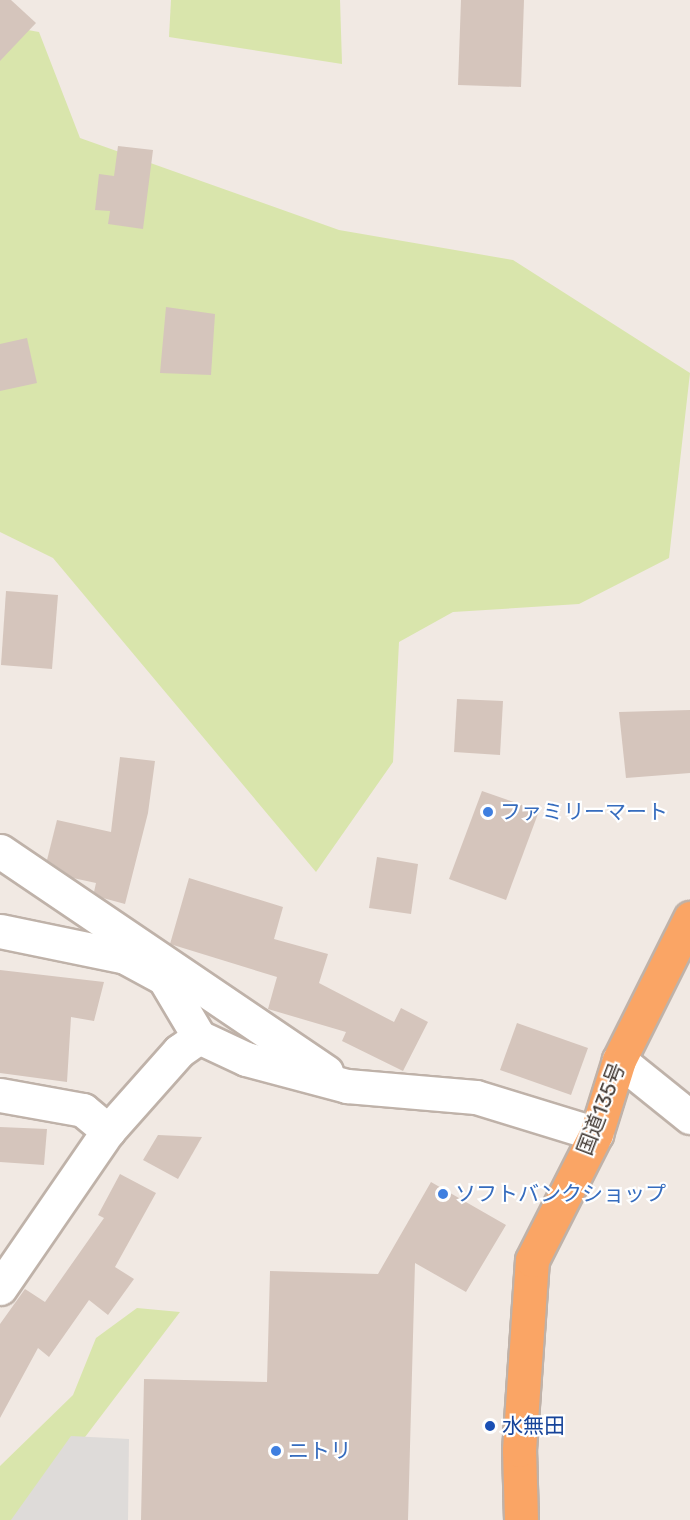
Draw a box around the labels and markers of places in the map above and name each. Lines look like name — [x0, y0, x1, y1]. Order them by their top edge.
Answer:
place label: ファミリーマート — [500, 799, 668, 825]
marker: ファミリーマート — [481, 805, 495, 819]
place label: ソフトバンクショップ — [455, 1181, 665, 1207]
marker: ソフトバンクショップ — [436, 1187, 450, 1201]
place label: 水無田 — [502, 1413, 565, 1439]
marker: 水無田 — [483, 1419, 497, 1433]
place label: ニトリ — [288, 1438, 351, 1464]
marker: ニトリ — [269, 1444, 283, 1458]

